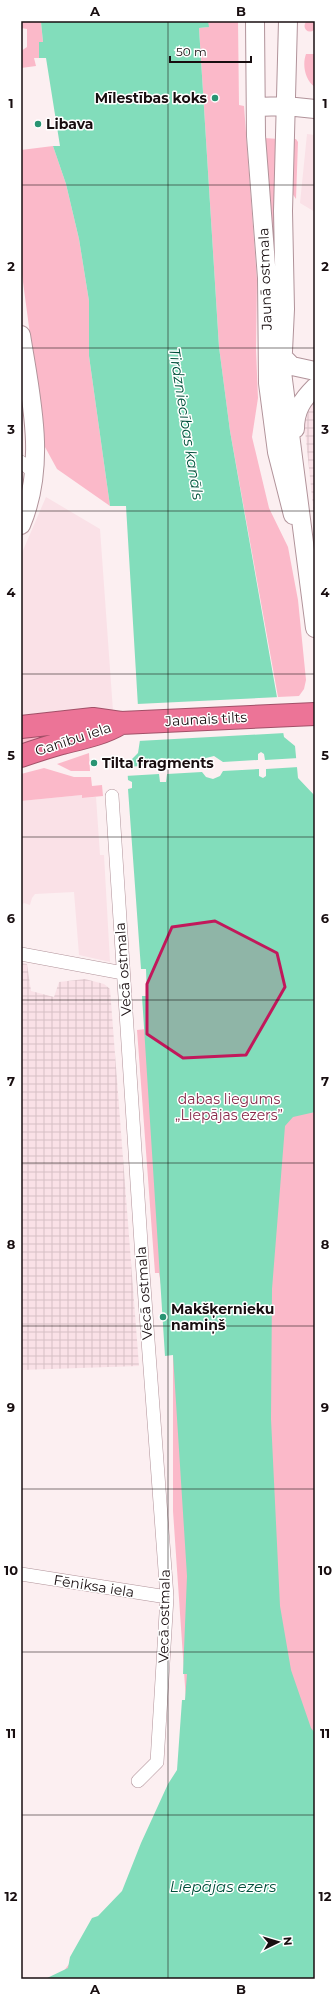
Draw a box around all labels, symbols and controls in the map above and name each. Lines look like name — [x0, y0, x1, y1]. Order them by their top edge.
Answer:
text: A — [89, 3, 101, 19]
text: B — [236, 3, 246, 19]
scale bar — [170, 38, 251, 64]
text: 50 m — [176, 44, 207, 59]
place label: Mīlestības koks — [95, 89, 208, 107]
marker: Mīlestības koks — [210, 93, 220, 103]
text: 1 — [8, 95, 14, 111]
text: 1 — [322, 95, 328, 111]
place label: Libava — [46, 115, 93, 133]
marker: Libava — [33, 119, 43, 129]
street label: Jaunā ostmala — [254, 227, 276, 332]
text: 2 — [7, 258, 15, 274]
text: 2 — [321, 258, 329, 274]
water label: Tirdzniecības kanāls — [165, 346, 208, 502]
text: 3 — [6, 421, 15, 437]
text: 3 — [320, 421, 329, 437]
text: 4 — [7, 584, 16, 600]
text: 4 — [321, 584, 330, 600]
street label: Jaunais tilts — [163, 708, 248, 730]
street label: Ganību iela — [33, 718, 113, 760]
text: 5 — [7, 747, 15, 763]
text: 5 — [321, 747, 329, 763]
place label: Tilta fragments — [102, 754, 214, 772]
marker: Tilta fragments — [89, 758, 99, 768]
text: 6 — [7, 910, 16, 926]
text: 6 — [321, 910, 330, 926]
street label: Vecā ostmala — [111, 922, 135, 1016]
text: 7 — [7, 1073, 15, 1089]
text: 7 — [321, 1073, 329, 1089]
park label: dabas liegums „Liepājas ezers” — [175, 1090, 283, 1124]
text: 8 — [7, 1236, 16, 1252]
text: 8 — [321, 1236, 330, 1252]
street label: Vecā ostmala — [132, 1246, 156, 1340]
place label: Makšķernieku namiņš — [171, 1300, 274, 1335]
marker: Makšķernieku namiņš — [158, 1312, 168, 1322]
text: 9 — [7, 1399, 15, 1415]
text: 9 — [321, 1399, 329, 1415]
text: 10 — [4, 1562, 18, 1578]
text: 10 — [318, 1562, 332, 1578]
street label: Vecā ostmala — [154, 1569, 174, 1663]
street label: Fēniksa iela — [52, 1571, 136, 1601]
text: 11 — [6, 1725, 16, 1741]
text: 11 — [320, 1725, 330, 1741]
water label: Liepājas ezers — [170, 1877, 277, 1896]
text: 12 — [5, 1888, 18, 1904]
text: 12 — [319, 1888, 332, 1904]
north arrow — [258, 1922, 298, 1962]
text: N — [281, 1936, 295, 1946]
text: A — [89, 1981, 101, 1997]
text: B — [236, 1981, 246, 1997]

